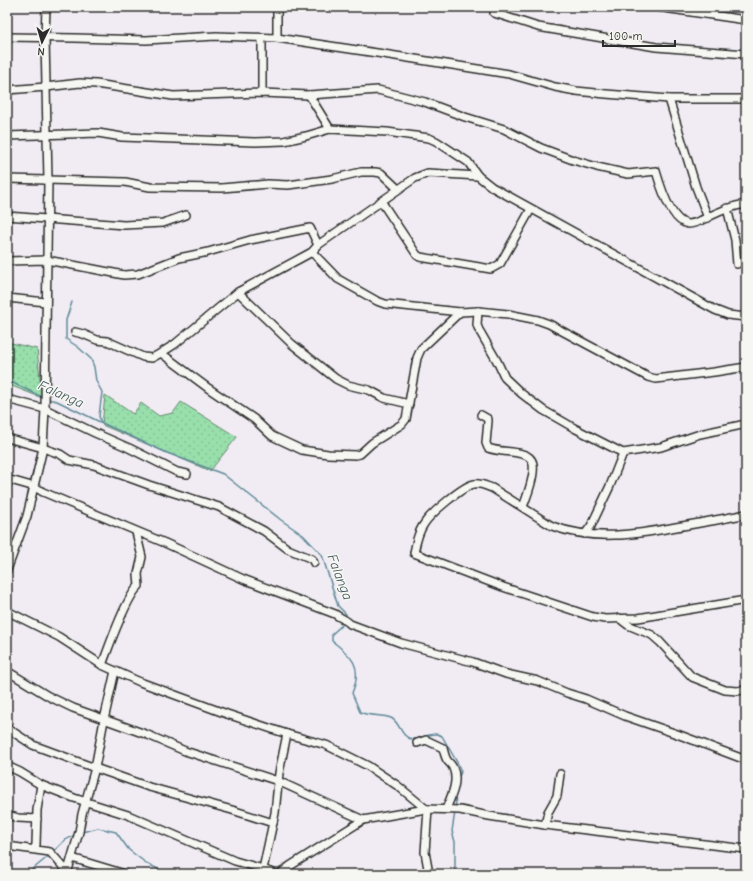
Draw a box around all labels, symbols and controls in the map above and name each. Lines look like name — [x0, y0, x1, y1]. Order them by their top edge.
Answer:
north arrow — [22, 22, 62, 62]
scale bar — [603, 22, 675, 48]
text: 100 m — [609, 29, 642, 43]
text: N — [37, 45, 45, 58]
water label: Falanga — [36, 377, 86, 411]
water label: Falanga — [324, 552, 356, 602]

